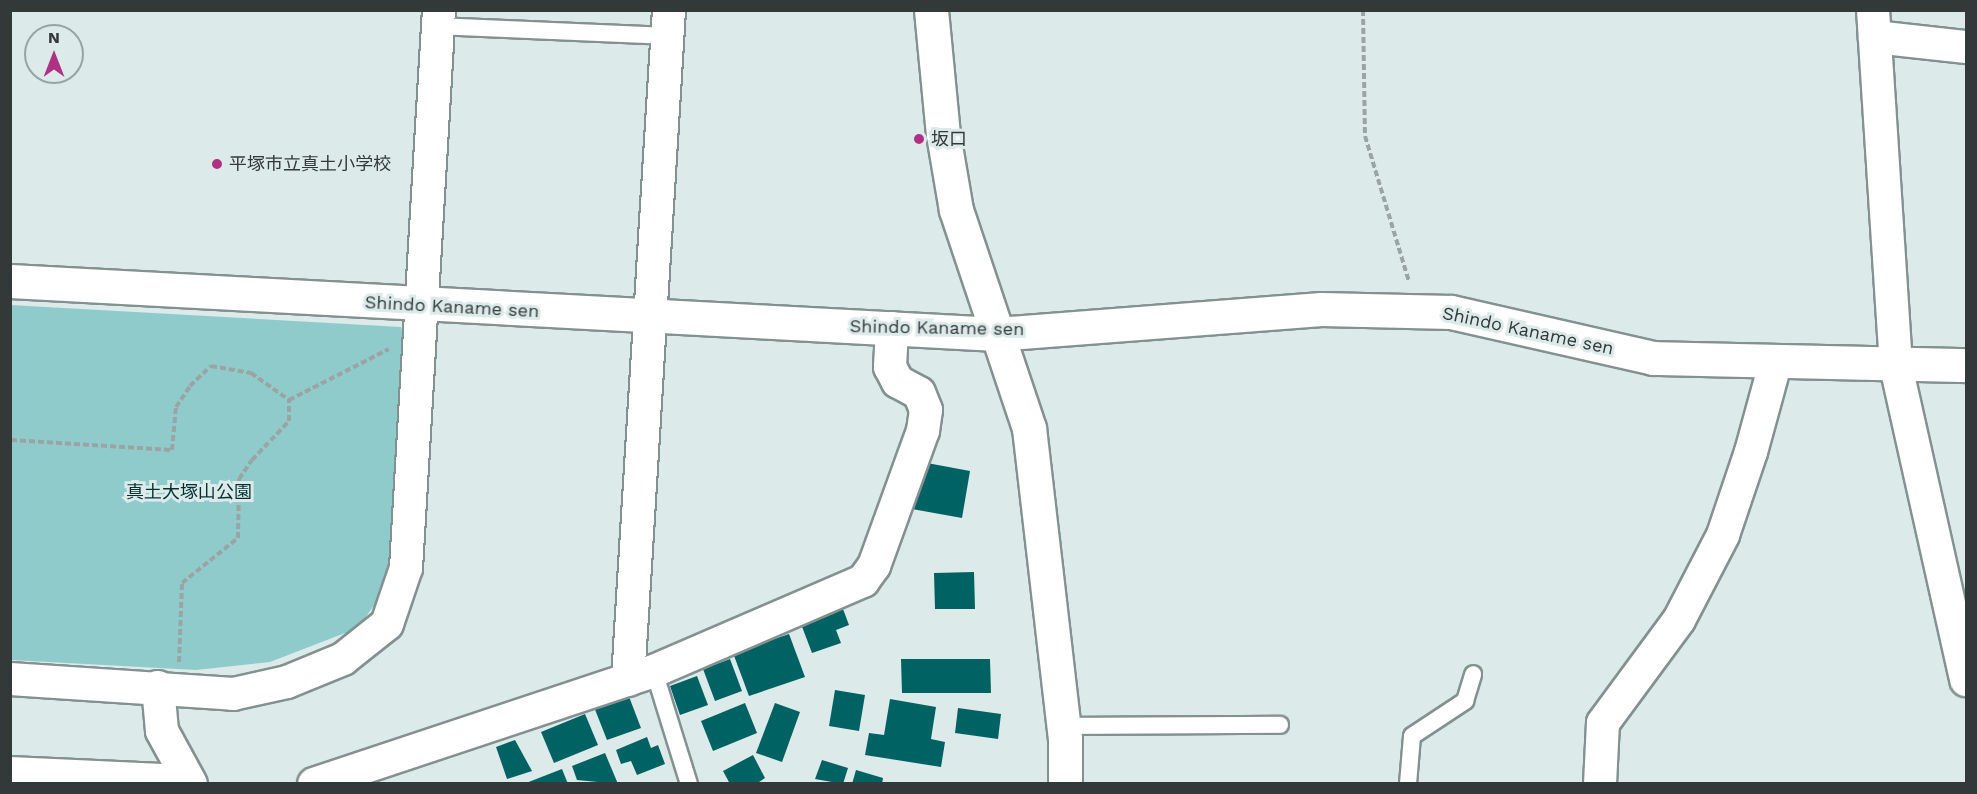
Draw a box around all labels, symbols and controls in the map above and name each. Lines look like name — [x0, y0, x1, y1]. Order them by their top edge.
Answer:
north arrow — [24, 24, 84, 84]
text: N — [48, 28, 60, 47]
place label: 坂口 — [931, 128, 967, 150]
marker: 坂口 — [912, 132, 926, 146]
place label: 平塚市立真土小学校 — [229, 153, 391, 175]
marker: 平塚市立真土小学校 — [210, 157, 224, 171]
street label: Shindo Kaname sen — [364, 292, 540, 322]
street label: Shindo Kaname sen — [1440, 302, 1616, 360]
street label: Shindo Kaname sen — [850, 316, 1024, 340]
park label: 真土大塚山公園 — [126, 481, 252, 503]

